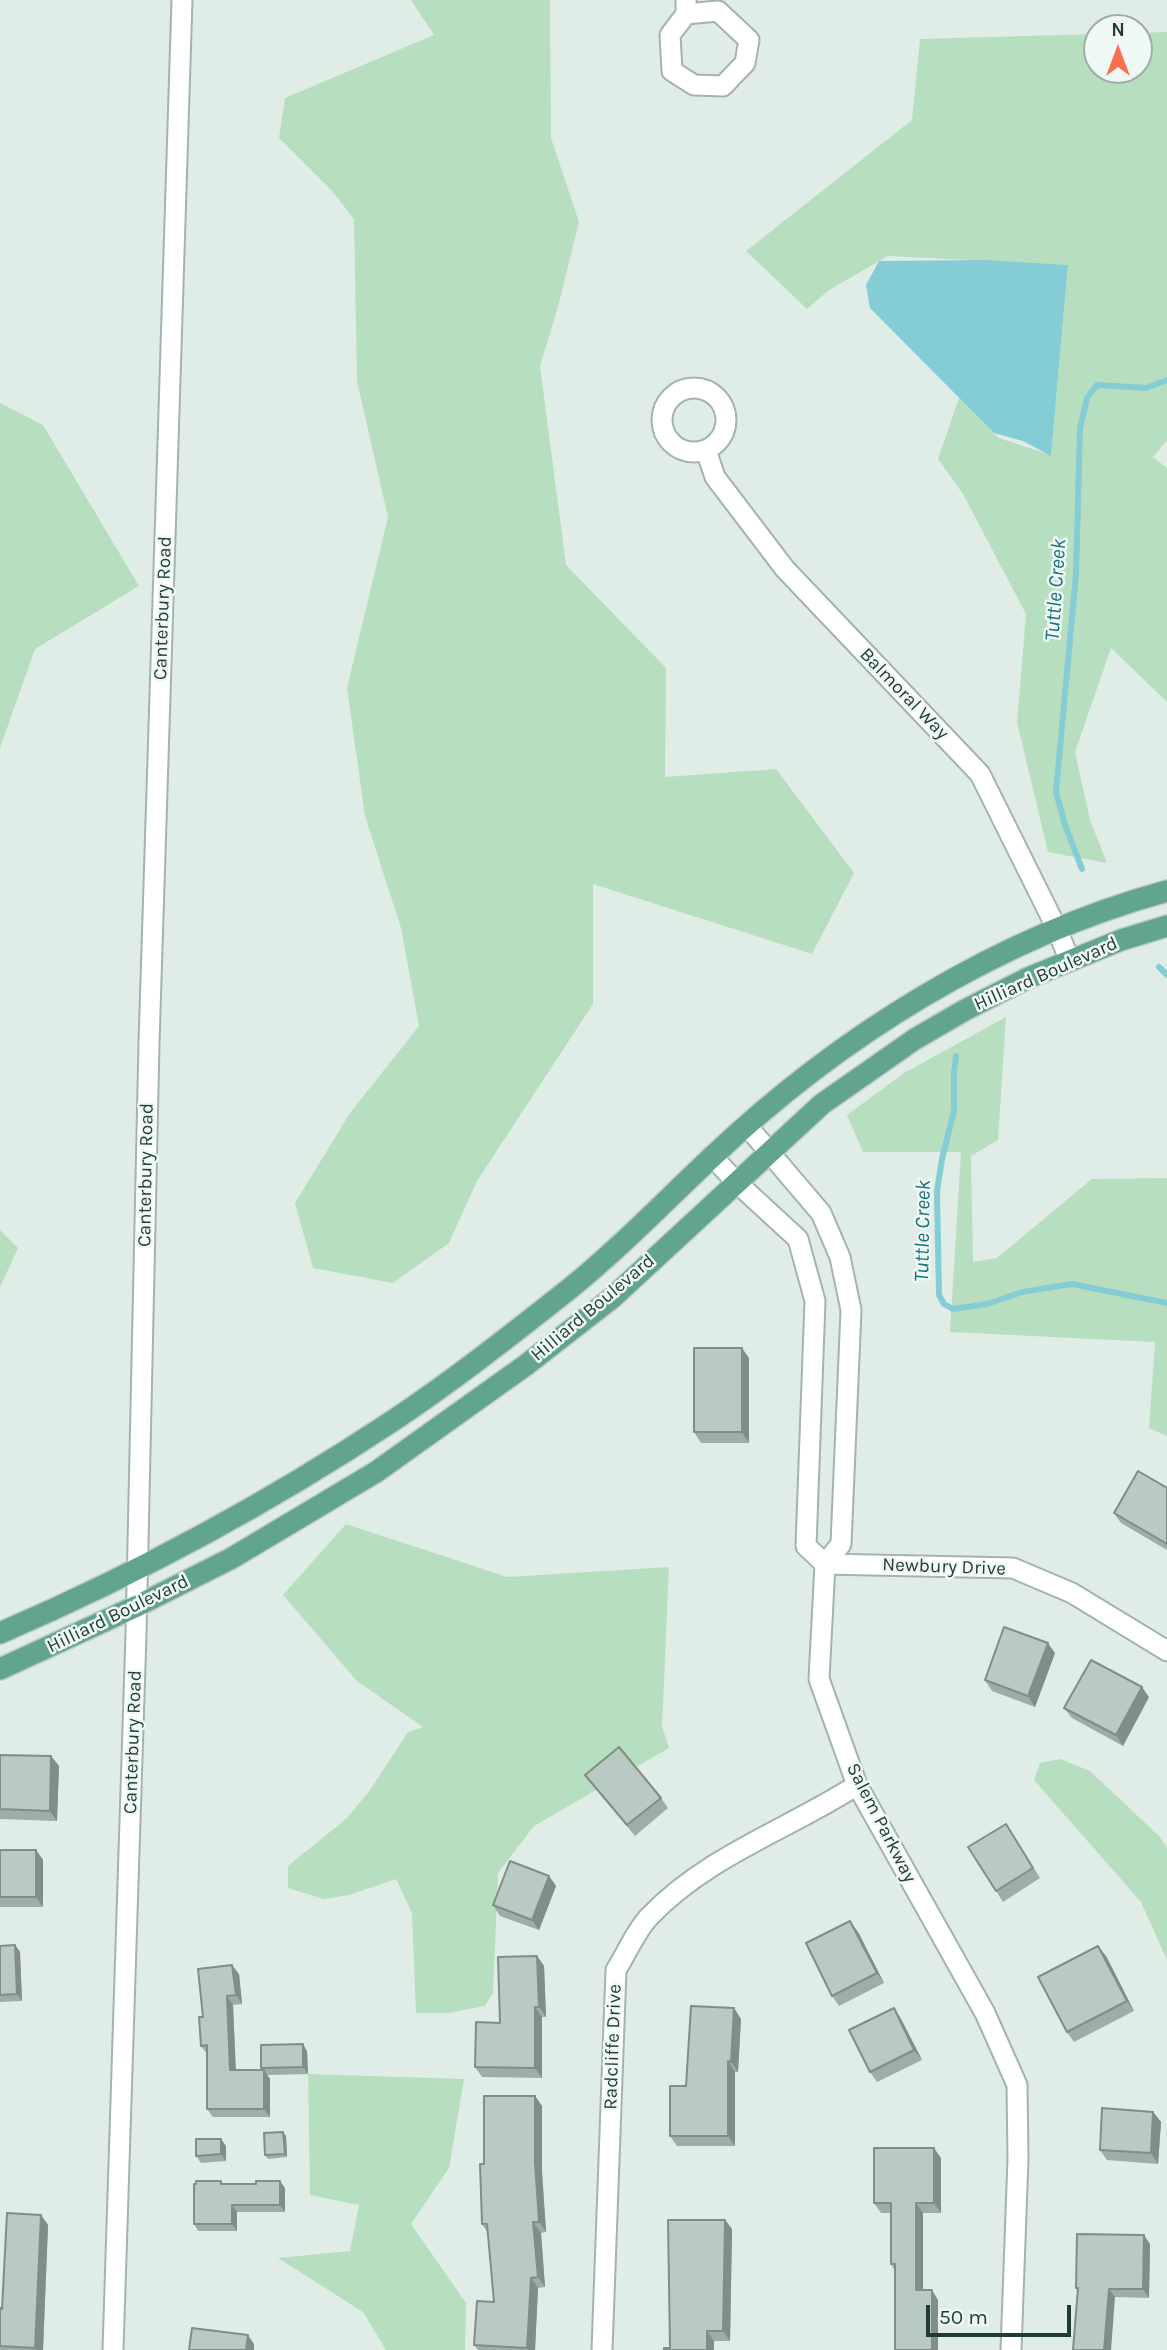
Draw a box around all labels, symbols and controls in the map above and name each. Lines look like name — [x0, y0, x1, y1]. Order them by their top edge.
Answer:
north arrow — [1083, 14, 1153, 84]
text: N — [1111, 19, 1125, 41]
street label: Canterbury Road — [149, 536, 177, 680]
water label: Tuttle Creek — [1040, 538, 1072, 642]
street label: Balmoral Way — [855, 643, 953, 745]
street label: Hilliard Boulevard — [971, 932, 1121, 1016]
street label: Canterbury Road — [133, 1103, 159, 1247]
water label: Tuttle Creek — [910, 1180, 936, 1282]
street label: Hilliard Boulevard — [526, 1250, 660, 1366]
street label: Newbury Drive — [882, 1553, 1006, 1581]
street label: Hilliard Boulevard — [43, 1570, 193, 1658]
street label: Canterbury Road — [119, 1670, 147, 1814]
street label: Salem Parkway — [841, 1759, 921, 1887]
street label: Radcliffe Drive — [599, 1984, 627, 2110]
scale bar — [929, 2290, 1074, 2334]
text: 50 m — [939, 2305, 988, 2329]

